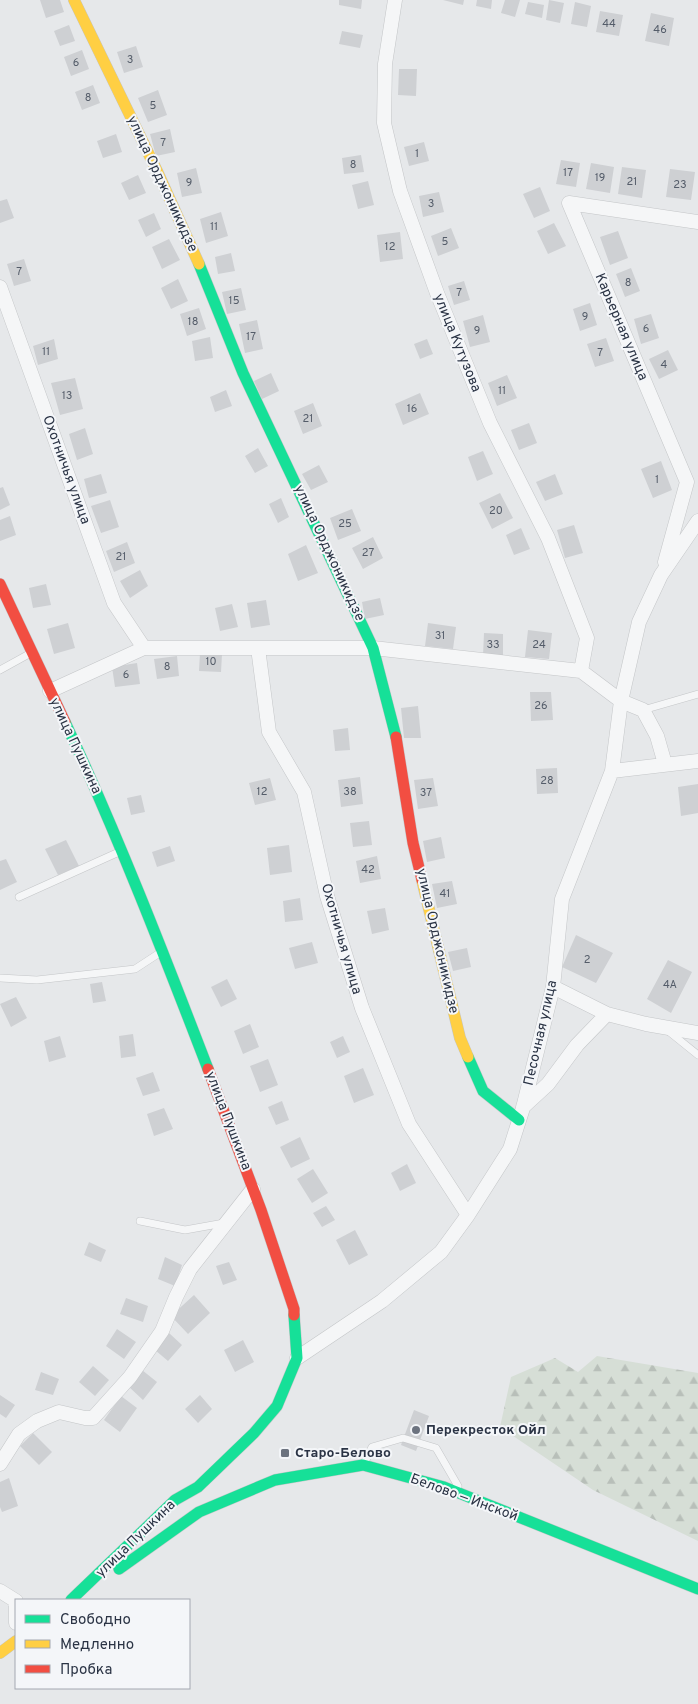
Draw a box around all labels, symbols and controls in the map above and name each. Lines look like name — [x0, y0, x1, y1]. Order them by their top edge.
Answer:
house number: 44 — [602, 17, 616, 31]
house number: 46 — [653, 23, 667, 37]
house number: 3 — [127, 53, 133, 67]
house number: 6 — [73, 56, 79, 70]
house number: 8 — [85, 91, 91, 105]
house number: 5 — [150, 99, 157, 113]
street label: улица Орджоникидзе — [123, 113, 201, 255]
house number: 7 — [160, 136, 166, 150]
house number: 1 — [415, 147, 419, 161]
house number: 8 — [350, 158, 356, 172]
house number: 17 — [563, 166, 573, 180]
house number: 19 — [595, 171, 605, 185]
house number: 21 — [627, 175, 637, 189]
house number: 9 — [186, 176, 192, 190]
house number: 23 — [673, 178, 687, 192]
house number: 3 — [428, 197, 434, 211]
house number: 11 — [210, 220, 218, 234]
house number: 5 — [442, 235, 449, 249]
house number: 12 — [385, 240, 395, 254]
house number: 7 — [16, 265, 22, 279]
street label: Карьерная улица — [591, 271, 651, 383]
house number: 8 — [625, 276, 631, 290]
house number: 7 — [456, 286, 462, 300]
street label: улица Кутузова — [430, 291, 484, 395]
house number: 15 — [229, 294, 240, 308]
house number: 9 — [582, 310, 588, 324]
house number: 18 — [188, 315, 198, 329]
house number: 6 — [643, 322, 649, 336]
house number: 9 — [474, 324, 480, 338]
house number: 17 — [246, 330, 256, 344]
house number: 11 — [42, 345, 50, 359]
house number: 7 — [597, 346, 603, 360]
house number: 4 — [661, 358, 668, 372]
house number: 11 — [498, 384, 506, 398]
house number: 13 — [62, 389, 72, 403]
house number: 16 — [407, 402, 417, 416]
house number: 21 — [303, 412, 313, 426]
street label: Охотничья улица — [38, 413, 94, 527]
house number: 1 — [655, 473, 659, 487]
street label: улица Орджоникидзе — [290, 482, 368, 624]
house number: 20 — [489, 504, 503, 518]
house number: 25 — [338, 517, 352, 531]
house number: 27 — [362, 546, 374, 560]
house number: 21 — [116, 550, 126, 564]
house number: 31 — [435, 629, 445, 643]
house number: 33 — [486, 638, 500, 652]
house number: 24 — [532, 638, 546, 652]
house number: 10 — [205, 655, 217, 669]
house number: 8 — [164, 660, 170, 674]
house number: 6 — [123, 668, 129, 682]
street label: улица Пушкина — [45, 695, 105, 797]
house number: 26 — [534, 699, 548, 713]
house number: 28 — [540, 774, 554, 788]
house number: 12 — [257, 785, 267, 799]
house number: 38 — [343, 785, 357, 799]
house number: 37 — [420, 786, 432, 800]
house number: 42 — [361, 863, 375, 877]
street label: улица Орджоникидзе — [412, 867, 462, 1015]
street label: Охотничья улица — [317, 882, 365, 996]
house number: 41 — [440, 887, 450, 901]
house number: 2 — [584, 953, 590, 967]
house number: 4А — [663, 978, 677, 992]
street label: Песочная улица — [521, 979, 561, 1087]
street label: улица Пушкина — [201, 1069, 255, 1173]
place label: Перекресток Ойл — [426, 1422, 546, 1439]
marker: Перекресток Ойл — [410, 1424, 422, 1436]
place label: Старо-Белово — [295, 1445, 391, 1462]
marker: Старо-Белово — [279, 1447, 291, 1459]
street label: Белово — Инской — [408, 1471, 520, 1525]
street label: улица Пушкина — [93, 1497, 179, 1581]
legend — [15, 1599, 190, 1689]
text: Свободно — [60, 1611, 131, 1630]
text: Медленно — [60, 1636, 134, 1655]
text: Пробка — [60, 1661, 112, 1680]

